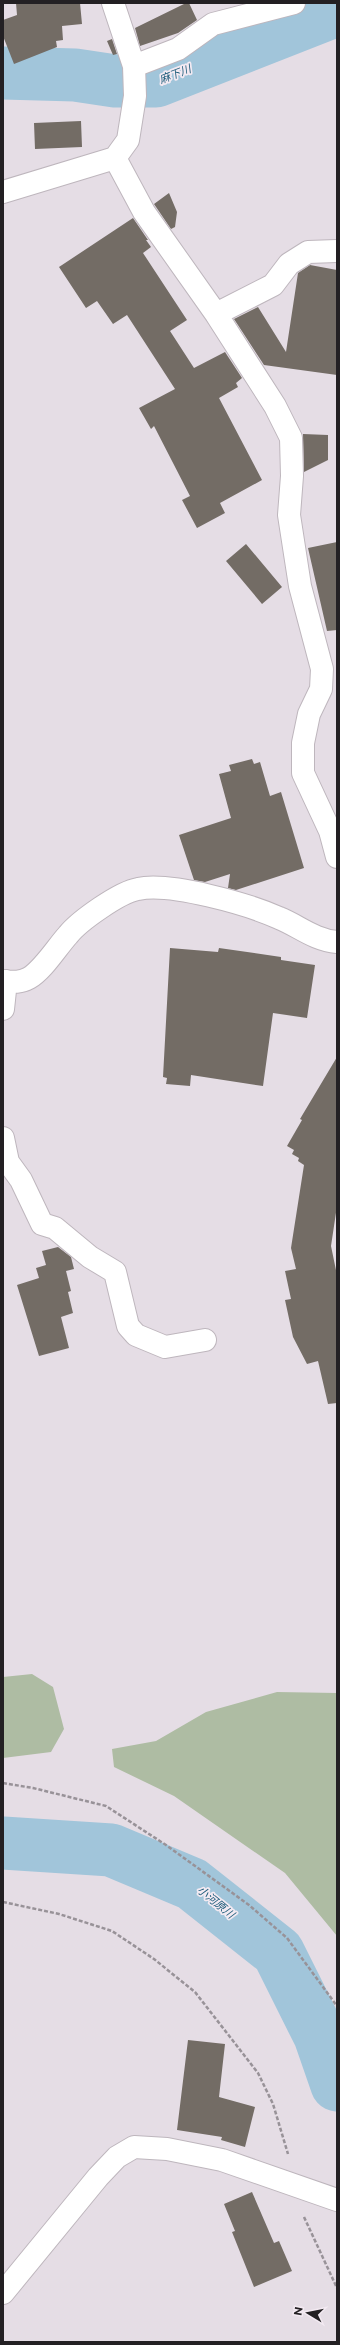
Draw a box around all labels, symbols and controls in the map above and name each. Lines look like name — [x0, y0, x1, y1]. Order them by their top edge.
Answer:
water label: 麻下川 — [157, 61, 194, 86]
water label: 小河原川 — [194, 1883, 238, 1922]
north arrow — [288, 2293, 328, 2333]
text: N — [290, 2306, 306, 2317]

